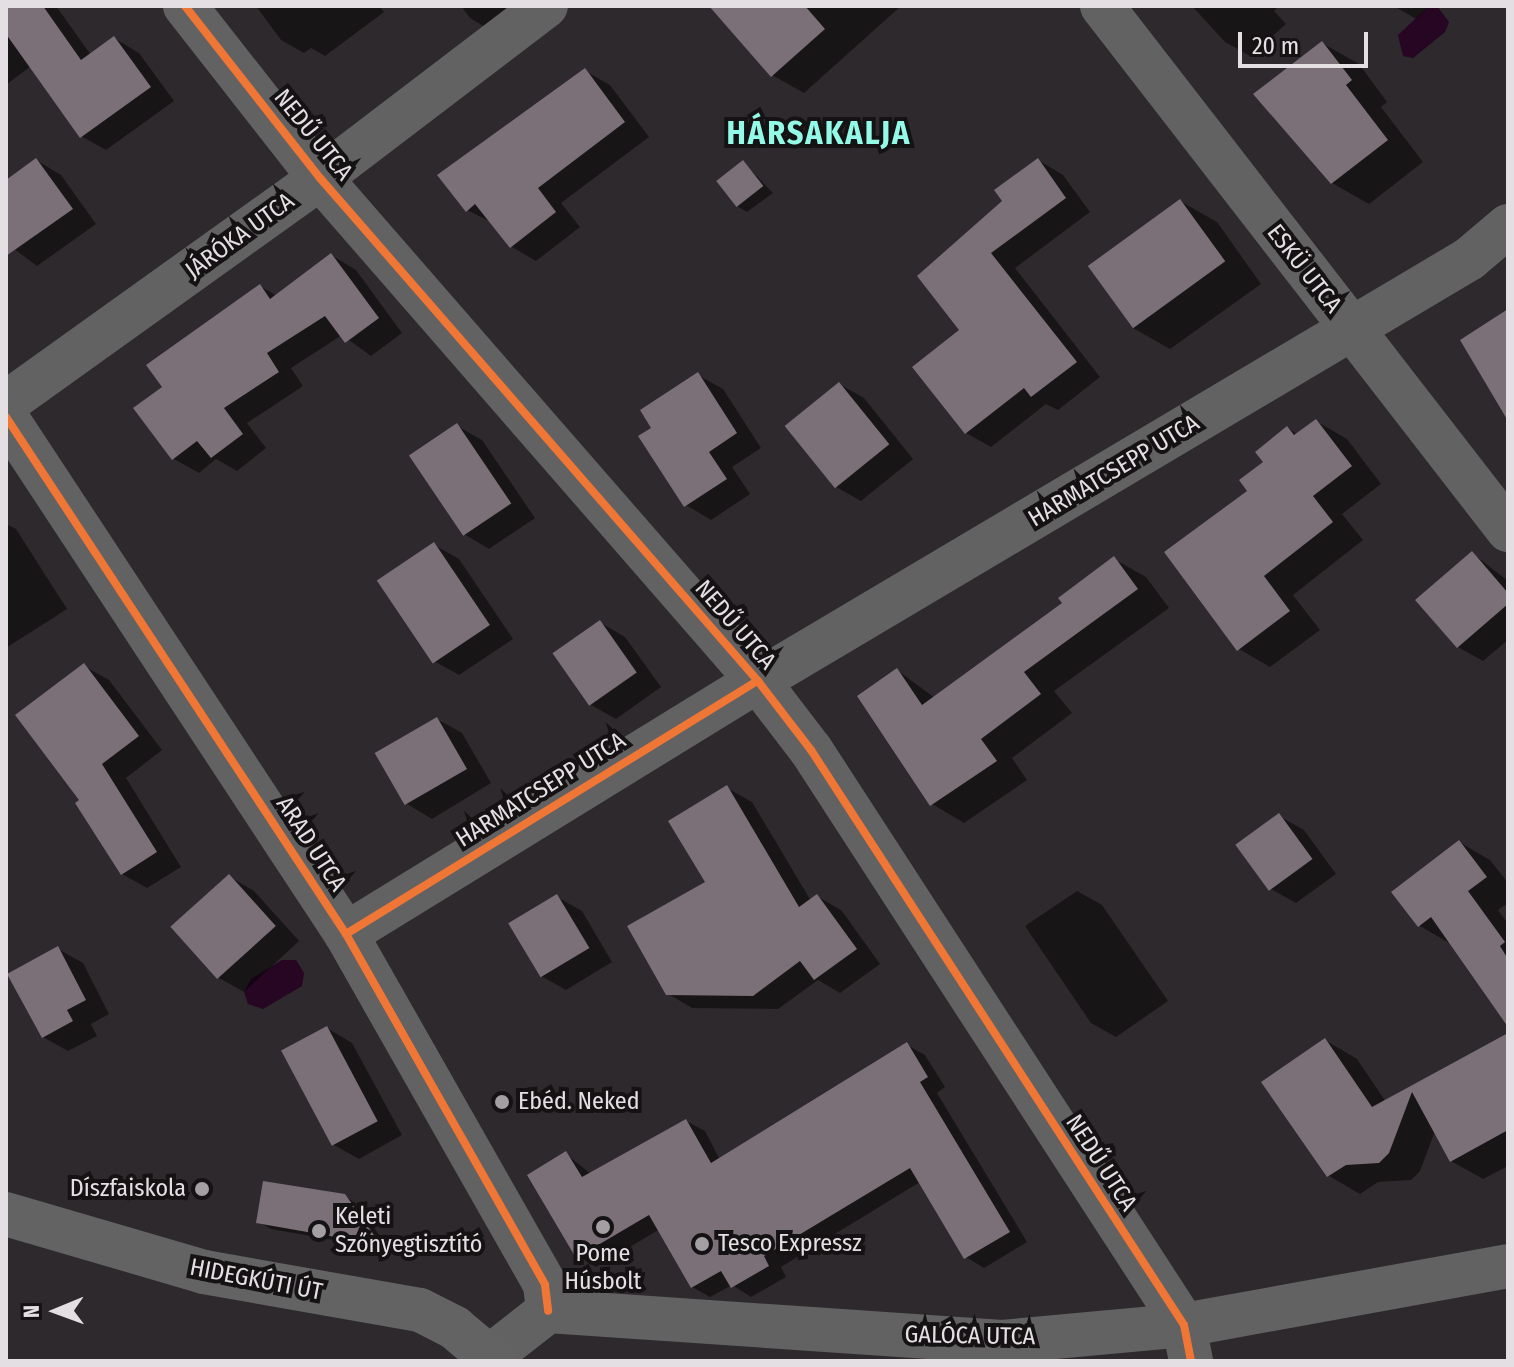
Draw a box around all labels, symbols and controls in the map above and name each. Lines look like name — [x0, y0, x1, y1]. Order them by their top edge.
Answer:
scale bar — [1242, 16, 1372, 66]
text: 20 m — [1252, 32, 1299, 60]
street label: NEDŰ UTCA — [268, 84, 358, 186]
district label: HÁRSAKALJA — [727, 114, 911, 152]
street label: JÁRÓKA UTCA — [180, 187, 300, 285]
street label: ESKÜ UTCA — [1261, 219, 1347, 319]
street label: HARMATCSEPP UTCA — [1023, 409, 1205, 533]
street label: NEDŰ UTCA — [688, 575, 782, 675]
street label: HARMATCSEPP UTCA — [451, 726, 631, 854]
street label: ARAD UTCA — [270, 791, 352, 897]
place label: Ebéd. Neked — [518, 1088, 640, 1116]
marker: Ebéd. Neked — [493, 1093, 511, 1111]
street label: NEDŰ UTCA — [1059, 1110, 1143, 1216]
place label: Díszfaiskola — [70, 1175, 186, 1203]
marker: Díszfaiskola — [193, 1180, 211, 1198]
place label: Keleti Szőnyegtisztító — [335, 1203, 482, 1259]
marker: Pome Húsbolt — [594, 1218, 612, 1236]
marker: Keleti Szőnyegtisztító — [310, 1222, 328, 1240]
place label: Tesco Expressz — [718, 1230, 862, 1258]
marker: Tesco Expressz — [693, 1235, 711, 1253]
place label: Pome Húsbolt — [565, 1240, 641, 1296]
street label: HIDEGKÚTI ÚT — [187, 1253, 325, 1307]
north arrow — [16, 1271, 96, 1351]
text: N — [18, 1305, 45, 1318]
street label: GALÓCA UTCA — [904, 1320, 1036, 1352]

